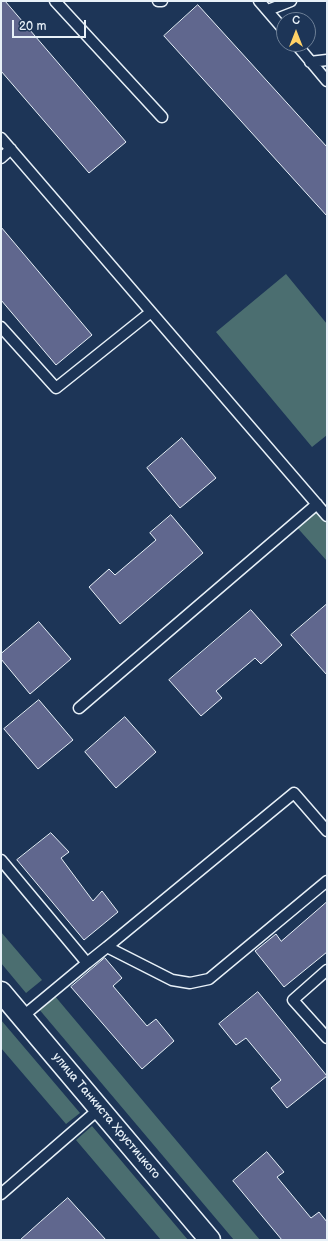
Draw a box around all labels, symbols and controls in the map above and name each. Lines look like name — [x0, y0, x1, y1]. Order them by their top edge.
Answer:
scale bar — [14, 12, 88, 38]
north arrow — [276, 12, 316, 52]
text: С — [292, 14, 300, 27]
text: 20 m — [19, 19, 46, 34]
street label: улица Танкиста Хрустицкого — [49, 1050, 163, 1182]

